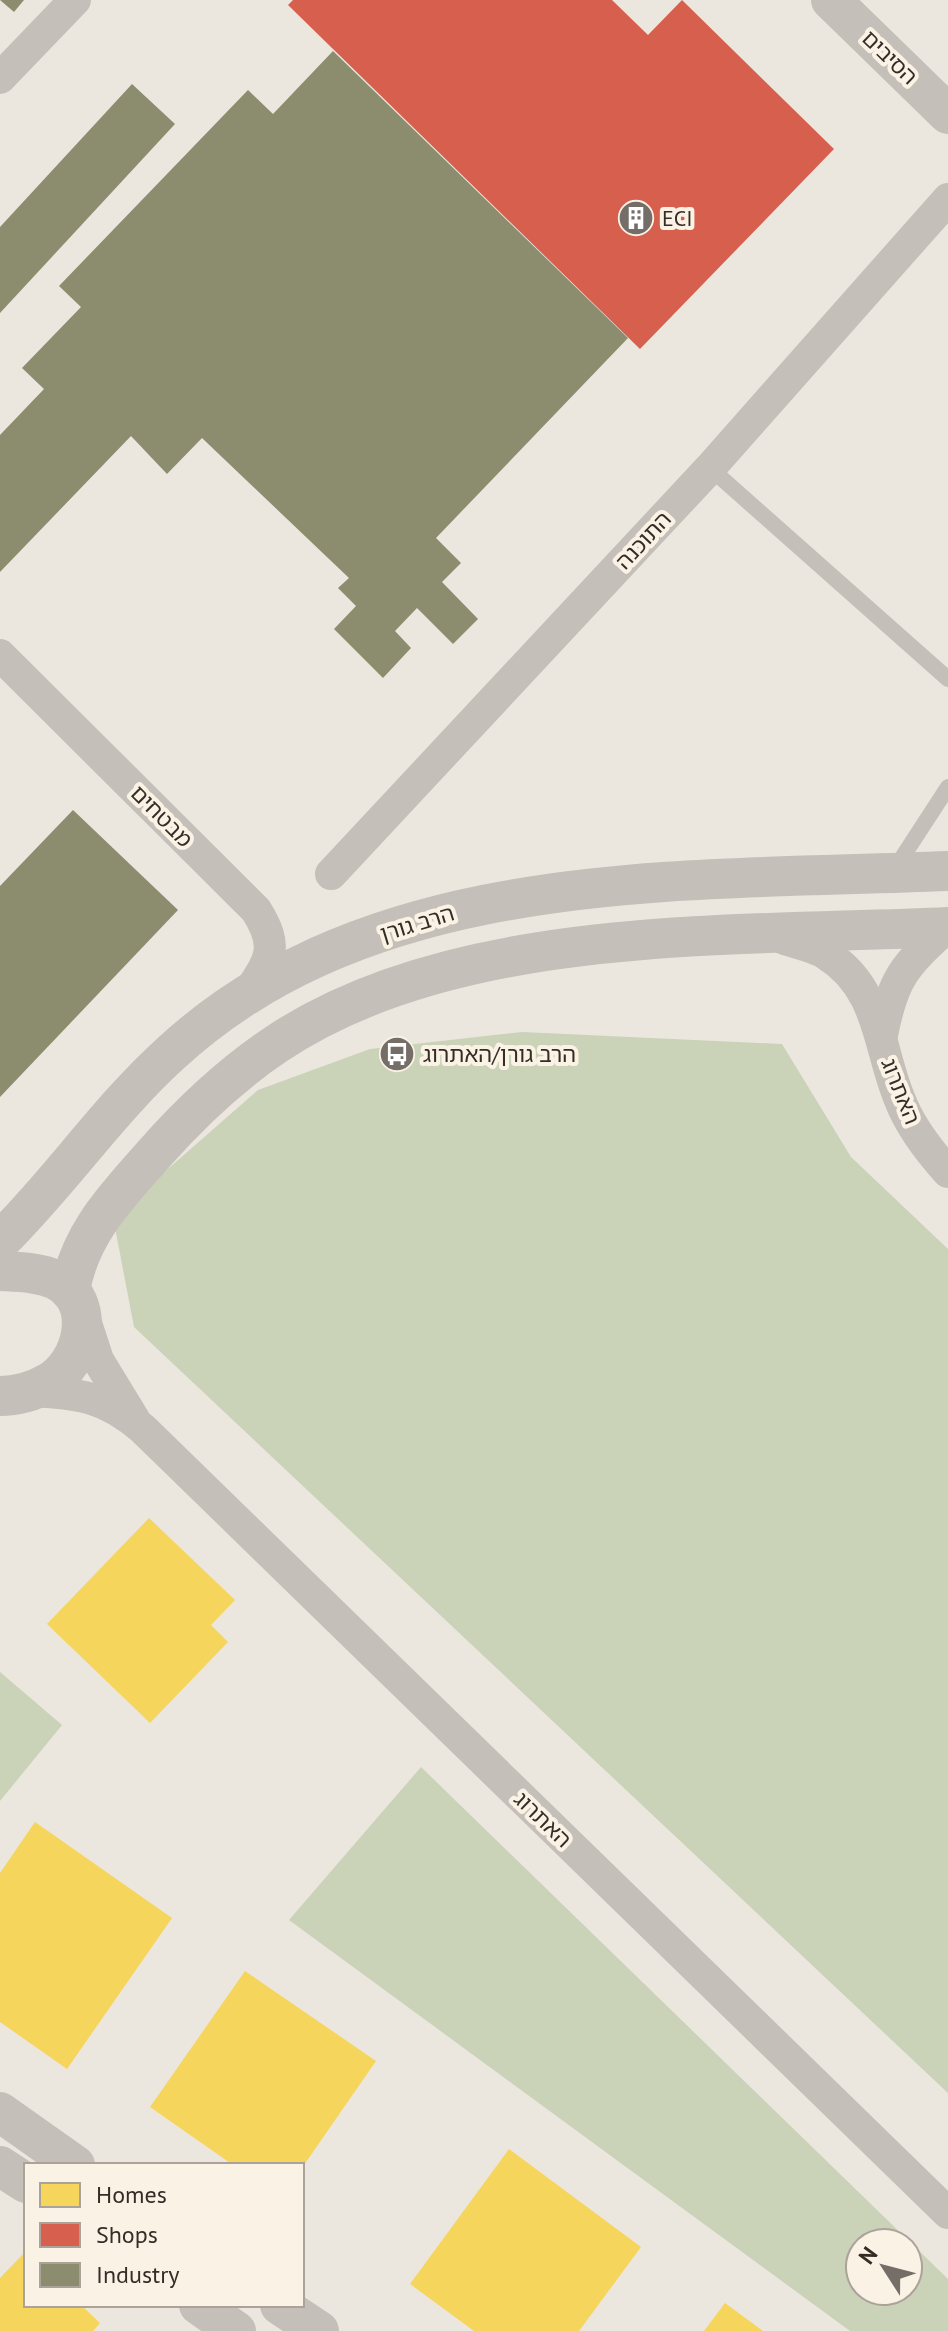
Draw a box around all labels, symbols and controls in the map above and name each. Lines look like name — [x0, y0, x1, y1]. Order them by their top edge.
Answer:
street label: הסיבים — [856, 24, 924, 90]
building icon: ECI — [617, 199, 655, 237]
place label: ECI — [662, 204, 693, 232]
street label: התוכנה — [609, 505, 677, 575]
street label: מבטחים — [125, 779, 199, 853]
street label: הרב גורן — [376, 898, 458, 948]
bus stop icon: הרב גורן/האתרוג — [378, 1035, 416, 1073]
place label: הרב גורן/האתרוג — [423, 1040, 576, 1068]
street label: האתרוג — [875, 1054, 927, 1128]
street label: האתרוג — [508, 1785, 578, 1853]
legend — [24, 2163, 304, 2307]
text: Homes — [96, 2179, 167, 2210]
text: Shops — [96, 2219, 158, 2250]
north arrow — [844, 2227, 924, 2307]
text: N — [852, 2241, 883, 2269]
text: Industry — [96, 2259, 180, 2290]

